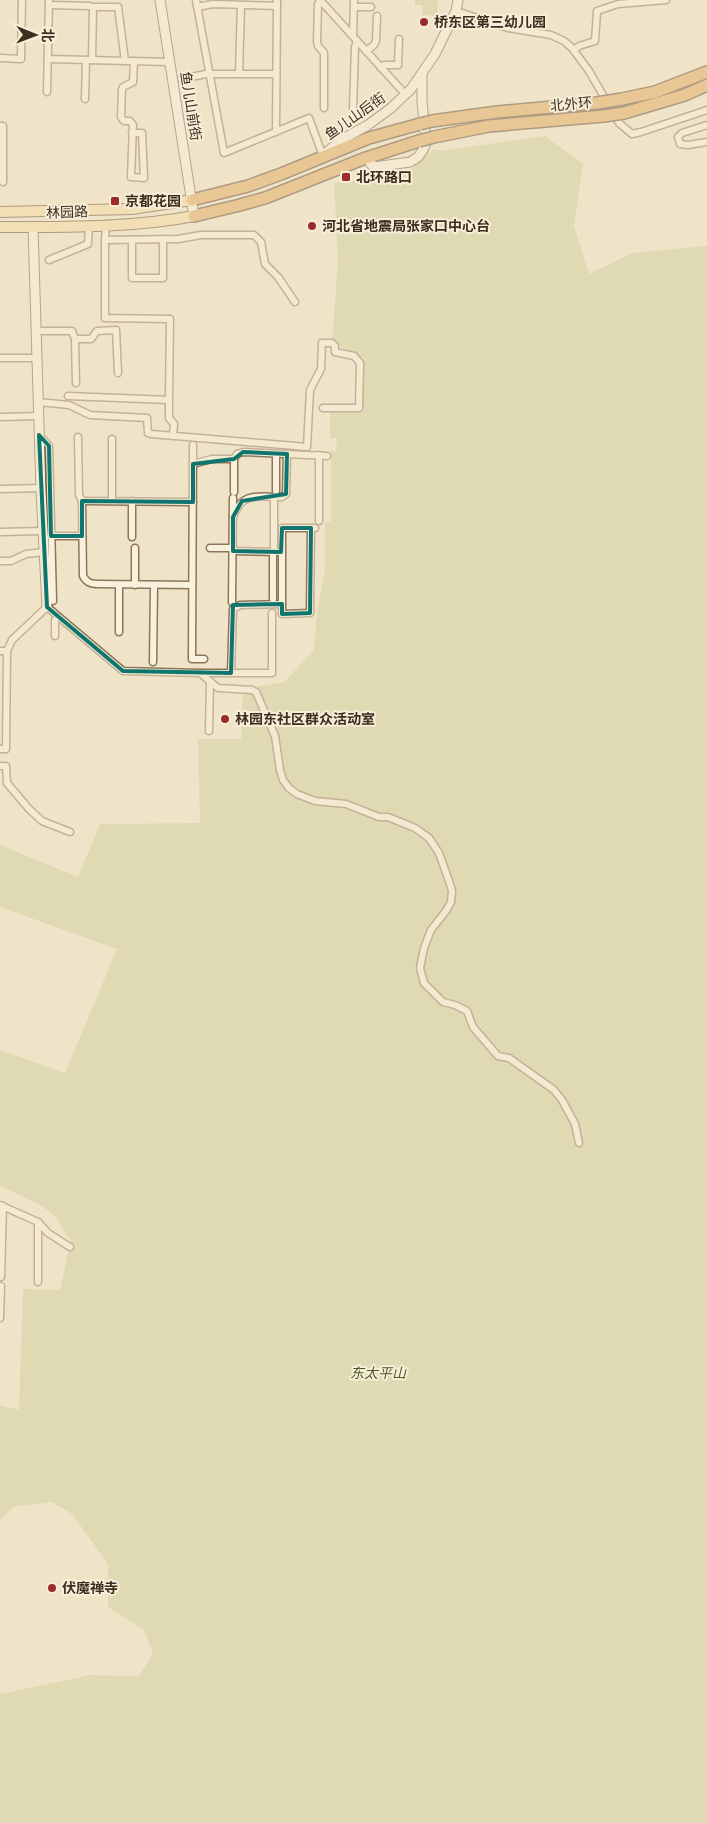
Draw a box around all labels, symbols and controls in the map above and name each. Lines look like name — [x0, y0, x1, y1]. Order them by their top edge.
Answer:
north arrow — [10, 10, 60, 60]
place label: 桥东区第三幼儿园 — [434, 13, 546, 31]
marker: 桥东区第三幼儿园 — [418, 16, 430, 28]
text: 北 — [39, 28, 57, 42]
street label: 鱼儿山前街 — [177, 70, 205, 142]
street label: 鱼儿山后街 — [321, 89, 389, 143]
street label: 北外环 — [549, 93, 593, 115]
place label: 北环路口 — [356, 168, 412, 186]
marker: 北环路口 — [340, 171, 352, 183]
place label: 京都花园 — [125, 192, 181, 210]
marker: 京都花园 — [109, 195, 121, 207]
street label: 林园路 — [46, 202, 88, 222]
place label: 河北省地震局张家口中心台 — [322, 217, 490, 235]
marker: 河北省地震局张家口中心台 — [306, 220, 318, 232]
place label: 林园东社区群众活动室 — [235, 710, 375, 728]
marker: 林园东社区群众活动室 — [219, 713, 231, 725]
park label: 东太平山 — [350, 1364, 407, 1382]
place label: 伏魔禅寺 — [62, 1579, 118, 1597]
marker: 伏魔禅寺 — [46, 1582, 58, 1594]

